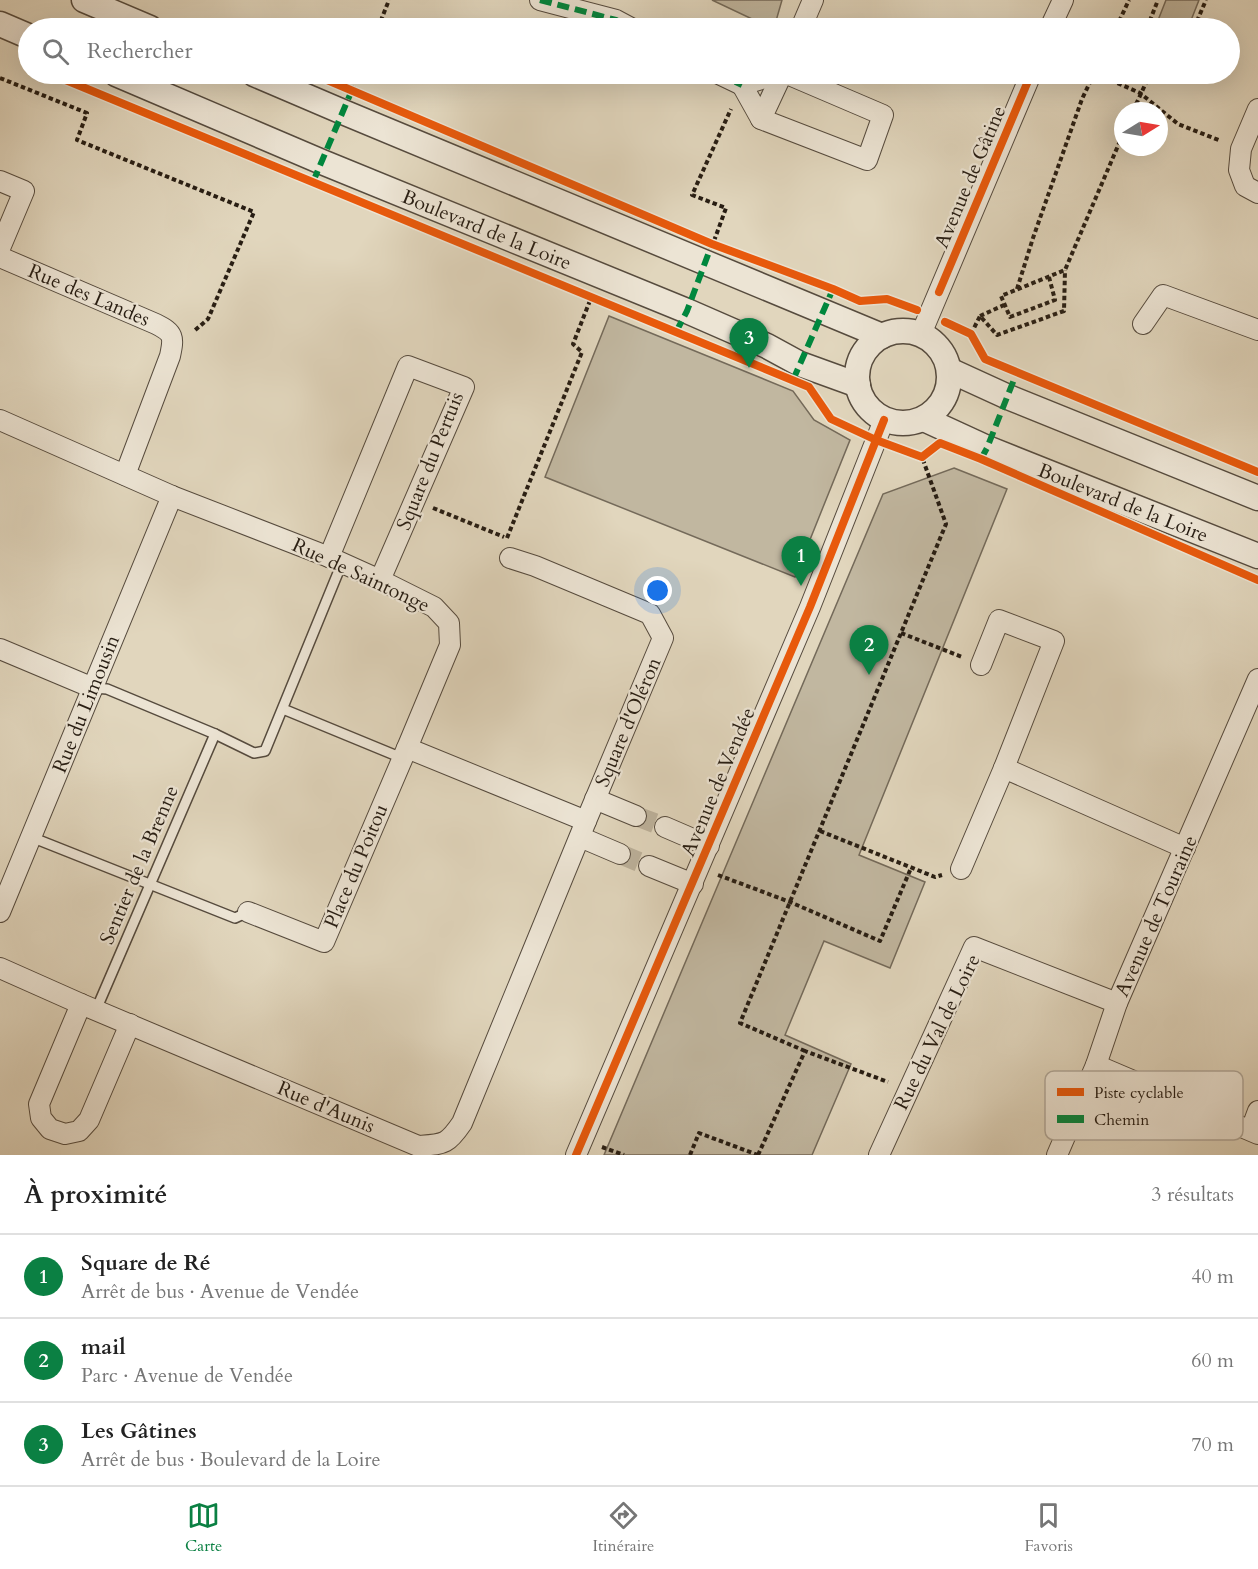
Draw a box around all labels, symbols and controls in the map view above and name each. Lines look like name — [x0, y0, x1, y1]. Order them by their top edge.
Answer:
search box — [18, 18, 1240, 84]
icon: search — [39, 35, 72, 68]
text: Rechercher — [87, 36, 192, 66]
street label: Avenue de Gâtine — [928, 102, 1012, 252]
north arrow — [1114, 102, 1168, 156]
street label: Boulevard de la Loire — [398, 183, 576, 276]
street label: Rue des Landes — [24, 257, 154, 333]
pin: 3 — [730, 318, 768, 368]
street label: Square du Pertuis — [390, 388, 470, 534]
street label: Boulevard de la Loire — [1034, 456, 1212, 548]
street label: Rue de Saintonge — [288, 531, 434, 619]
pin: 1 — [782, 536, 820, 586]
your location — [643, 576, 672, 605]
pin: 2 — [850, 626, 888, 675]
street label: Rue du Limousin — [46, 630, 126, 777]
street label: Square d'Oléron — [589, 653, 668, 791]
street label: Avenue de Vendée — [674, 703, 762, 861]
street label: Sentier de la Brenne — [93, 781, 185, 949]
street label: Place du Poitou — [318, 800, 394, 932]
street label: Avenue de Touraine — [1108, 831, 1204, 1001]
street label: Rue du Val de Loire — [888, 950, 986, 1114]
legend — [1045, 1071, 1243, 1140]
street label: Rue d'Aunis — [273, 1074, 379, 1140]
text: Piste cyclable — [1094, 1082, 1184, 1104]
text: Chemin — [1094, 1109, 1149, 1131]
text: À proximité — [24, 1177, 167, 1212]
text: 3 résultats — [1151, 1181, 1234, 1208]
text: Square de Ré — [81, 1248, 211, 1278]
text: 1 — [38, 1263, 49, 1290]
text: 40 m — [1191, 1263, 1234, 1290]
text: Arrêt de bus · Avenue de Vendée — [81, 1278, 359, 1305]
text: mail — [81, 1332, 126, 1362]
text: 2 — [38, 1347, 49, 1374]
text: 60 m — [1191, 1347, 1234, 1374]
text: Parc · Avenue de Vendée — [81, 1362, 293, 1389]
text: Les Gâtines — [81, 1416, 197, 1446]
text: 3 — [38, 1431, 49, 1458]
text: 70 m — [1191, 1431, 1234, 1458]
text: Arrêt de bus · Boulevard de la Loire — [81, 1446, 381, 1473]
tab: Carte — [185, 1499, 222, 1557]
tab: Itinéraire — [593, 1499, 654, 1557]
tab: Favoris — [1024, 1499, 1073, 1557]

